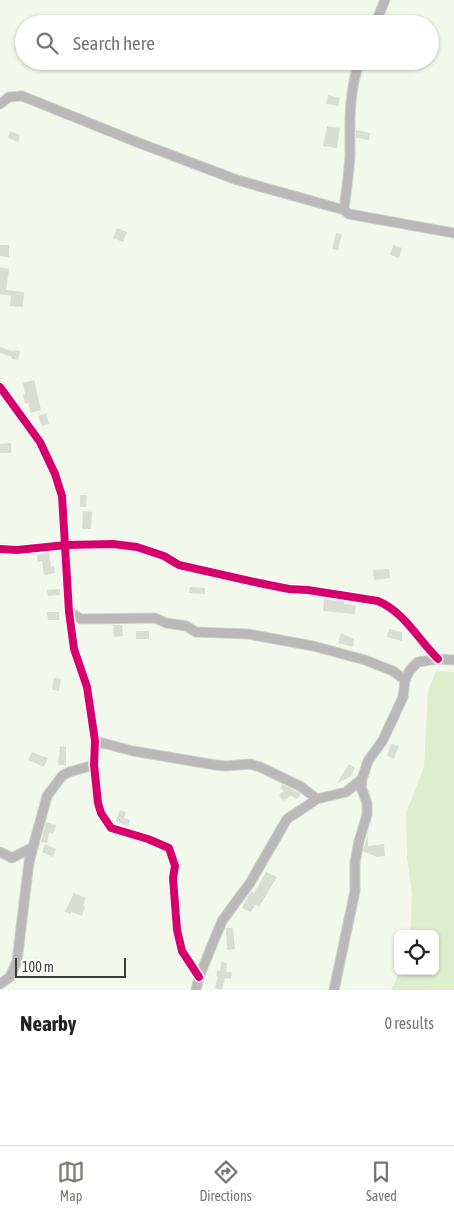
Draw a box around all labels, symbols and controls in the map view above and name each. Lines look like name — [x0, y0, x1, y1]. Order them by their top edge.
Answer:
search box — [15, 15, 439, 70]
icon: search — [33, 29, 61, 57]
text: Search here — [73, 32, 155, 54]
map controls — [394, 930, 439, 975]
button: locate — [394, 930, 439, 975]
scale bar — [15, 955, 126, 978]
text: 100 m — [22, 959, 54, 975]
text: Nearby — [20, 1011, 76, 1035]
text: 0 results — [384, 1014, 434, 1032]
tab: Map — [57, 1158, 85, 1204]
tab: Directions — [199, 1158, 252, 1204]
tab: Saved — [366, 1158, 397, 1204]

